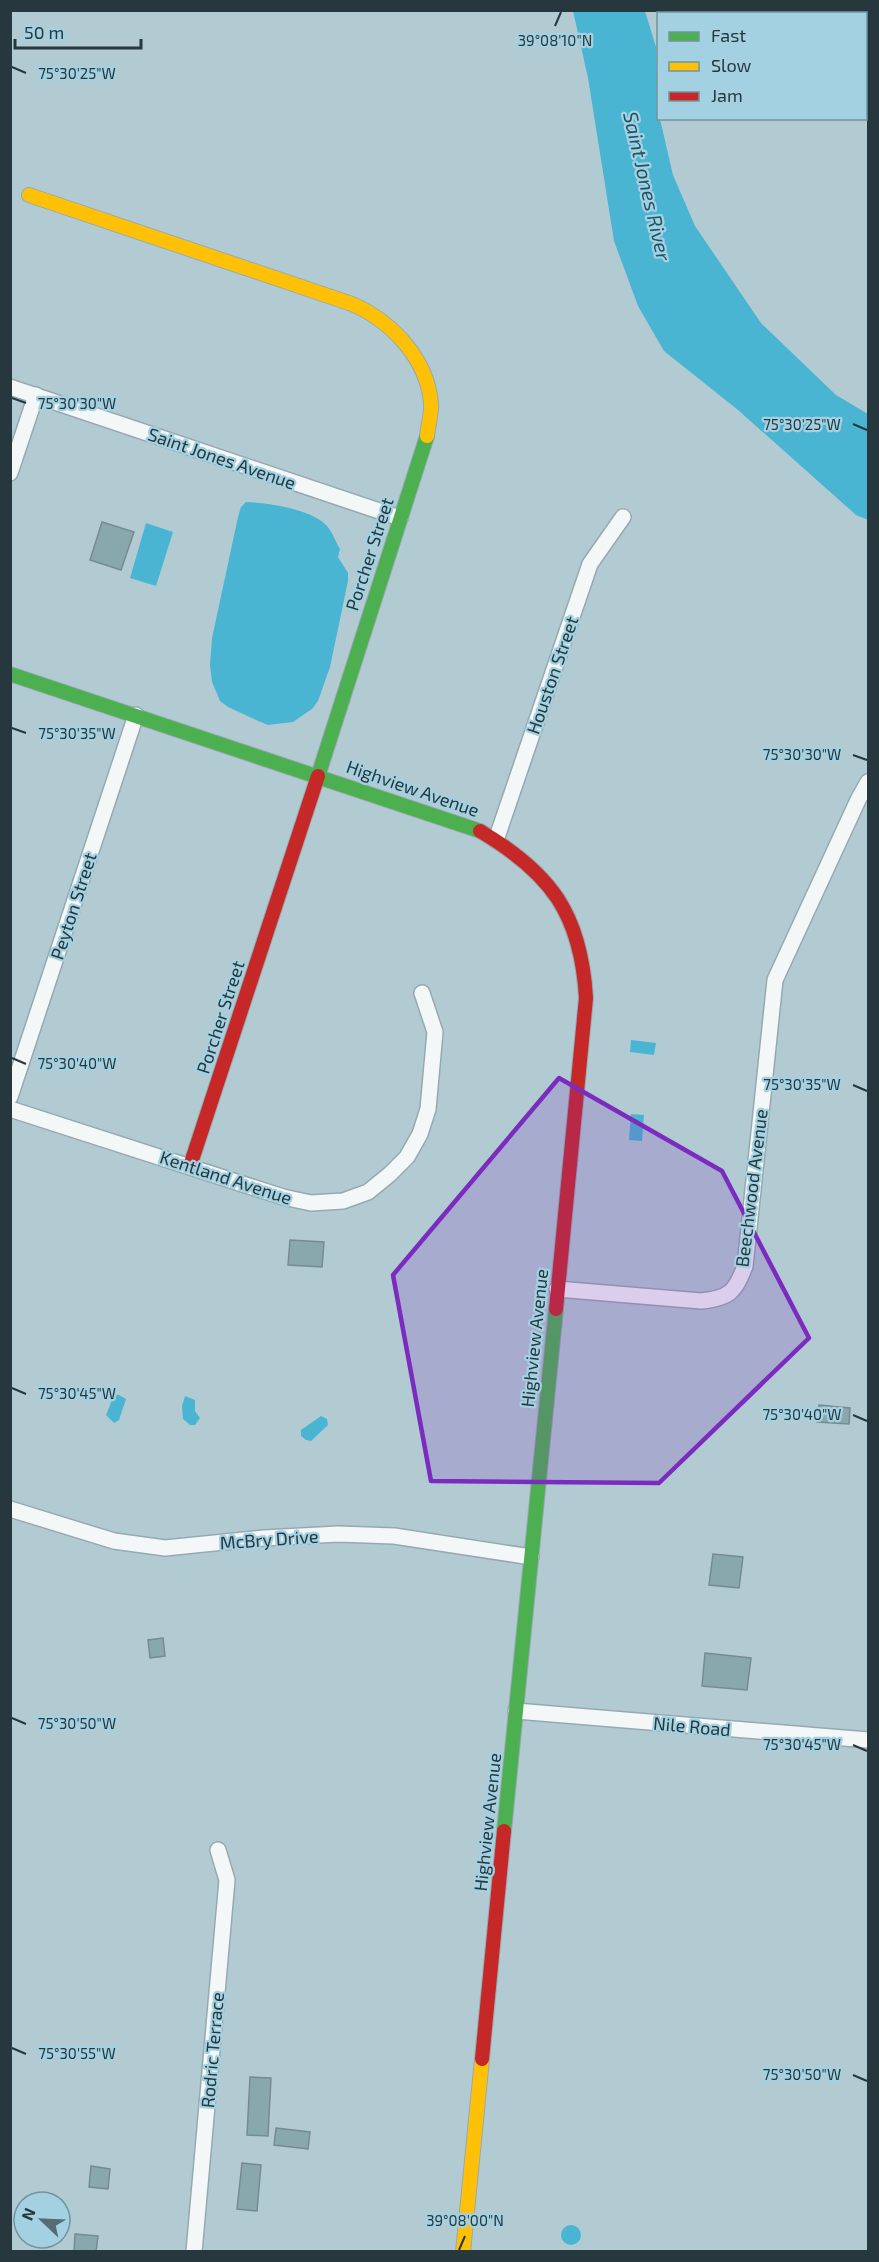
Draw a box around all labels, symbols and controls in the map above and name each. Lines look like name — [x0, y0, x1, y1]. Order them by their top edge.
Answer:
scale bar — [15, 12, 141, 50]
legend — [657, 12, 867, 120]
text: 50 m — [24, 21, 64, 43]
text: Fast — [711, 24, 746, 46]
text: 39°08'10"N — [518, 31, 592, 49]
text: Slow — [711, 54, 752, 76]
text: 75°30'25"W — [38, 64, 116, 82]
text: Jam — [711, 84, 743, 106]
water label: Saint Jones River — [619, 109, 677, 264]
text: 75°30'30"W — [38, 394, 116, 412]
text: 75°30'25"W — [763, 415, 841, 433]
street label: Saint Jones Avenue — [145, 422, 299, 494]
street label: Porcher Street — [340, 495, 398, 613]
street label: Houston Street — [522, 613, 583, 737]
text: 75°30'35"W — [38, 724, 116, 742]
text: 75°30'30"W — [763, 745, 841, 763]
street label: Highview Avenue — [344, 755, 482, 821]
street label: Peyton Street — [45, 850, 101, 962]
street label: Porcher Street — [191, 958, 249, 1076]
text: 75°30'40"W — [37, 1054, 117, 1072]
text: 75°30'35"W — [763, 1075, 841, 1093]
street label: Beechwood Avenue — [730, 1108, 772, 1268]
street label: Kentland Avenue — [157, 1145, 295, 1209]
street label: Highview Avenue — [516, 1268, 552, 1408]
text: 75°30'45"W — [38, 1384, 116, 1402]
text: 75°30'40"W — [762, 1405, 842, 1423]
street label: McBry Drive — [219, 1525, 319, 1553]
street label: Nile Road — [652, 1712, 732, 1740]
text: 75°30'50"W — [38, 1714, 116, 1732]
text: 75°30'45"W — [763, 1735, 841, 1753]
street label: Highview Avenue — [469, 1752, 505, 1892]
street label: Rodric Terrace — [196, 1991, 228, 2109]
text: 75°30'55"W — [38, 2044, 116, 2062]
text: 75°30'50"W — [763, 2065, 841, 2083]
north arrow — [12, 2190, 72, 2250]
text: N — [17, 2205, 39, 2223]
text: 39°08'00"N — [426, 2211, 504, 2229]

